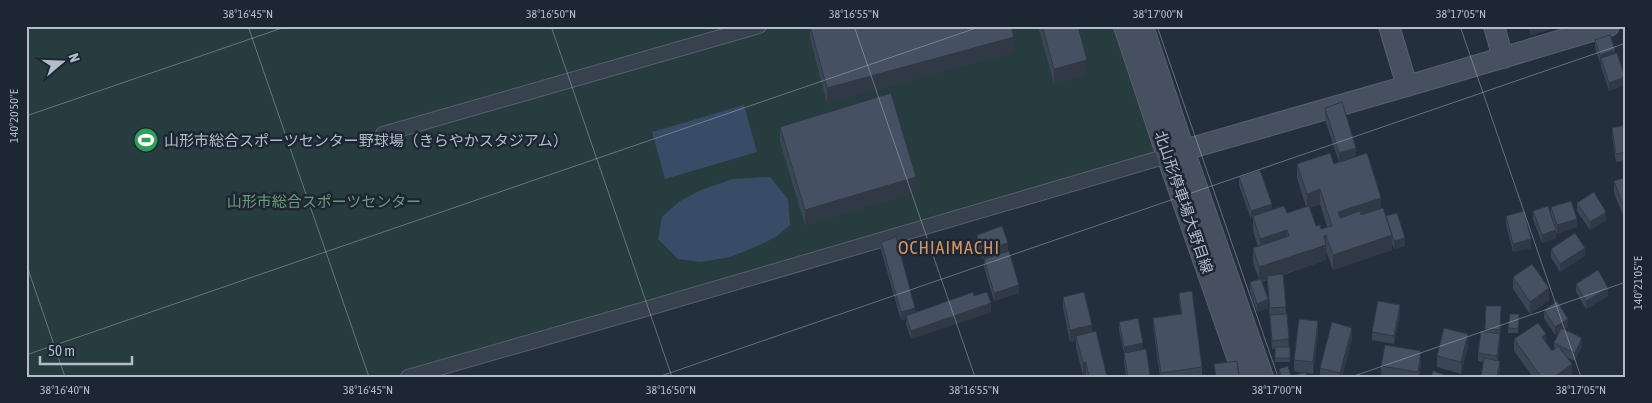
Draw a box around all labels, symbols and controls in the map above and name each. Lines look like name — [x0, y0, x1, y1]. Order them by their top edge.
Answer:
text: 38°16'45"N — [223, 7, 273, 21]
text: 38°16'50"N — [526, 7, 576, 21]
text: 38°16'55"N — [829, 7, 879, 21]
text: 38°17'00"N — [1133, 7, 1183, 21]
text: 38°17'05"N — [1436, 7, 1486, 21]
north arrow — [38, 38, 88, 88]
text: N — [65, 51, 83, 64]
text: 140°20'50"E — [7, 89, 21, 143]
sports icon: 山形市総合スポーツセンター野球場（きらやかスタジアム） — [133, 127, 159, 153]
street label: 北山形停車場大野目線 — [1152, 128, 1216, 276]
place label: 山形市総合スポーツセンター野球場（きらやかスタジアム） — [164, 132, 568, 149]
park label: 山形市総合スポーツセンター — [227, 193, 421, 210]
district label: OCHIAIMACHI — [898, 237, 1000, 258]
text: 140°21'05"E — [1631, 256, 1645, 310]
scale bar — [40, 333, 132, 365]
text: 50 m — [48, 342, 75, 359]
text: 38°16'40"N — [40, 383, 90, 397]
text: 38°16'45"N — [343, 383, 393, 397]
text: 38°16'50"N — [646, 383, 696, 397]
text: 38°16'55"N — [949, 383, 999, 397]
text: 38°17'00"N — [1252, 383, 1302, 397]
text: 38°17'05"N — [1556, 383, 1606, 397]

